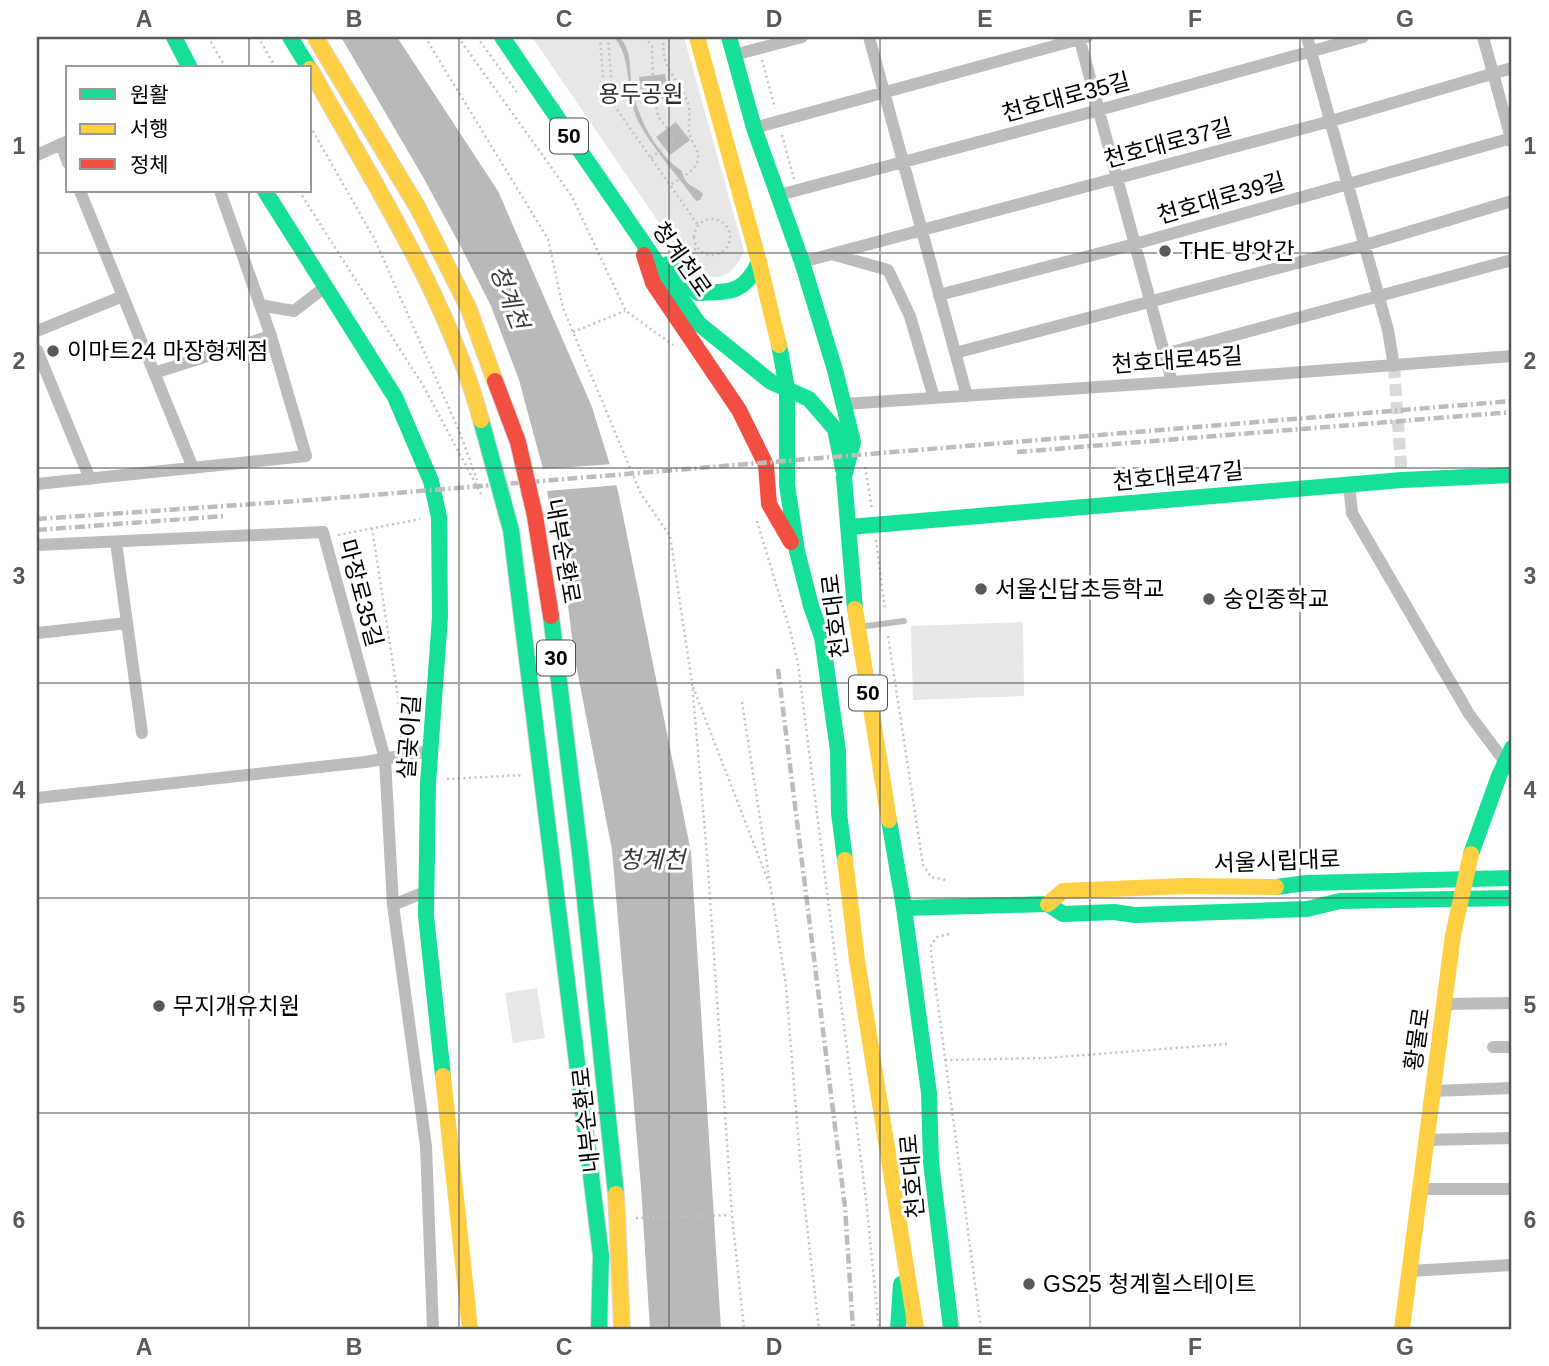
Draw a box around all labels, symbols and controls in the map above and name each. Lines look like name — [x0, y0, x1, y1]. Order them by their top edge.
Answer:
text: A — [136, 6, 152, 32]
text: B — [346, 6, 362, 32]
text: C — [556, 6, 572, 32]
text: D — [766, 6, 782, 32]
text: E — [977, 6, 993, 32]
text: F — [1188, 6, 1202, 32]
text: G — [1396, 6, 1414, 32]
legend — [66, 66, 312, 192]
street label: 천호대로35길 — [999, 67, 1133, 127]
park label: 용두공원 — [599, 81, 683, 107]
text: 원활 — [130, 83, 169, 106]
street label: 천호대로37길 — [1101, 113, 1235, 173]
text: 서행 — [130, 117, 169, 140]
road number: 50 — [550, 118, 588, 154]
text: 1 — [13, 133, 26, 159]
text: 1 — [1524, 133, 1537, 159]
text: 정체 — [130, 153, 169, 176]
street label: 천호대로39길 — [1154, 167, 1288, 229]
street label: 청계천로 — [647, 217, 717, 301]
place label: THE 방앗간 — [1179, 238, 1295, 264]
marker: THE 방앗간 — [1157, 243, 1173, 259]
water label: 청계천 — [485, 261, 535, 335]
place label: 이마트24 마장형제점 — [67, 338, 268, 364]
street label: 천호대로45길 — [1111, 342, 1243, 378]
marker: 이마트24 마장형제점 — [45, 343, 61, 359]
text: 2 — [13, 348, 25, 374]
text: 2 — [1524, 348, 1536, 374]
street label: 천호대로47길 — [1111, 457, 1245, 495]
street label: 내부순환로 — [541, 497, 585, 605]
street label: 마장로35길 — [334, 536, 388, 650]
text: 3 — [13, 563, 25, 589]
text: 3 — [1524, 563, 1536, 589]
street label: 천호대로 — [817, 572, 853, 660]
place label: 서울신답초등학교 — [995, 576, 1164, 602]
marker: 서울신답초등학교 — [973, 581, 989, 597]
place label: 숭인중학교 — [1223, 586, 1329, 612]
marker: 숭인중학교 — [1201, 591, 1217, 607]
road number: 30 — [537, 640, 575, 676]
road number: 50 — [849, 676, 887, 710]
street label: 살곶이길 — [393, 694, 425, 780]
text: 4 — [13, 777, 26, 803]
text: 4 — [1524, 777, 1537, 803]
water label: 청계천 — [619, 846, 688, 873]
street label: 서울시립대로 — [1213, 846, 1341, 876]
text: 5 — [13, 992, 26, 1018]
text: 5 — [1524, 992, 1537, 1018]
place label: 무지개유치원 — [173, 993, 300, 1019]
marker: 무지개유치원 — [151, 998, 167, 1014]
street label: 황물로 — [1400, 1006, 1434, 1072]
street label: 내부순환로 — [568, 1066, 604, 1174]
street label: 천호대로 — [895, 1133, 929, 1219]
text: 6 — [13, 1207, 25, 1233]
text: 6 — [1524, 1207, 1536, 1233]
place label: GS25 청계힐스테이트 — [1043, 1271, 1256, 1297]
marker: GS25 청계힐스테이트 — [1021, 1276, 1037, 1292]
text: A — [136, 1334, 152, 1360]
text: B — [346, 1334, 362, 1360]
text: C — [556, 1334, 572, 1360]
text: D — [766, 1334, 782, 1360]
text: E — [977, 1334, 993, 1360]
text: F — [1188, 1334, 1202, 1360]
text: G — [1396, 1334, 1414, 1360]

